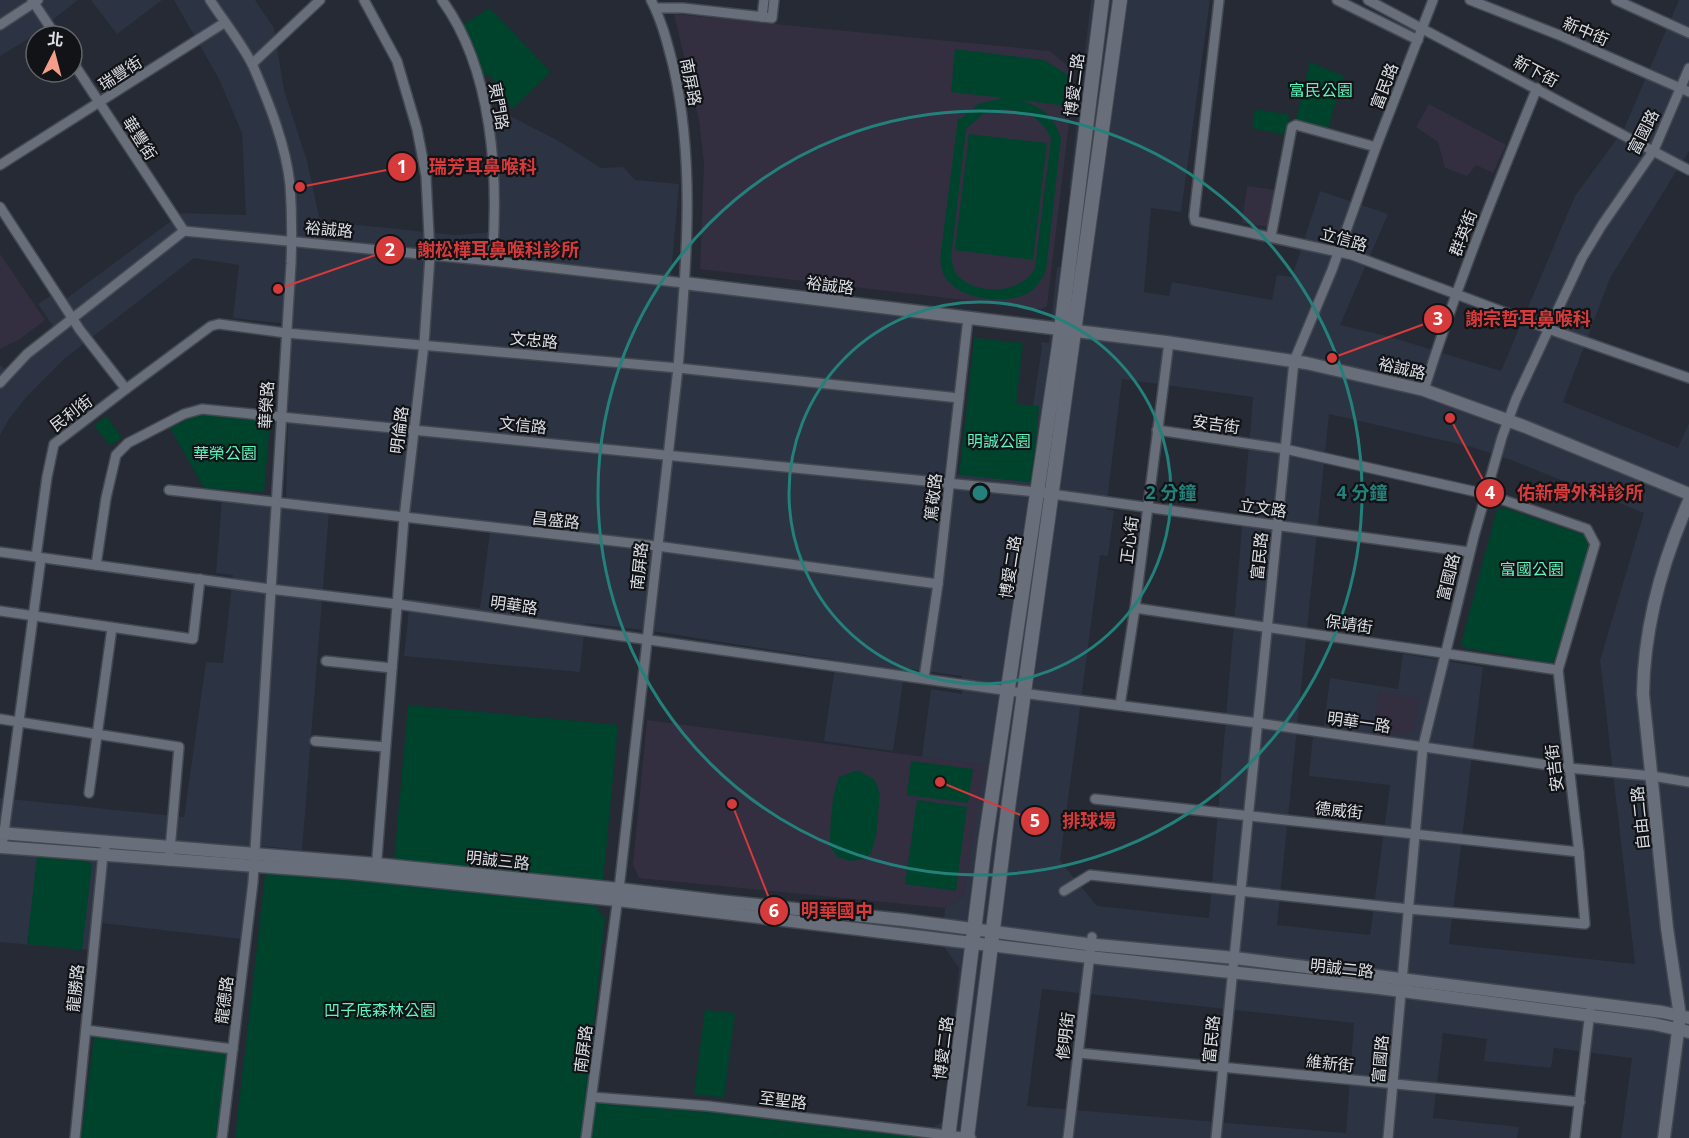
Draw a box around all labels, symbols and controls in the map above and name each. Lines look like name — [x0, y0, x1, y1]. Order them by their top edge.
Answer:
street label: 新中街 — [1560, 11, 1612, 51]
north arrow — [24, 24, 84, 84]
text: 北 — [46, 27, 65, 51]
street label: 新下街 — [1510, 50, 1562, 92]
street label: 瑞豐街 — [94, 51, 146, 95]
street label: 博愛二路 — [1059, 52, 1089, 118]
street label: 南屏路 — [676, 56, 706, 108]
street label: 富民路 — [1365, 60, 1403, 112]
park label: 富民公園 — [1289, 79, 1353, 101]
street label: 東門路 — [484, 80, 514, 132]
street label: 富國路 — [1622, 106, 1664, 158]
street label: 華豐街 — [118, 112, 162, 164]
callout: 瑞芳耳鼻喉科 — [387, 149, 549, 185]
text: 1 — [397, 154, 407, 178]
text: 瑞芳耳鼻喉科 — [429, 154, 537, 178]
street label: 群英街 — [1444, 207, 1482, 259]
street label: 裕誠路 — [304, 216, 354, 242]
street label: 立信路 — [1318, 222, 1370, 256]
callout: 謝松樺耳鼻喉科診所 — [375, 232, 591, 268]
text: 2 — [385, 237, 395, 261]
text: 謝松樺耳鼻喉科診所 — [417, 237, 579, 261]
street label: 裕誠路 — [805, 271, 855, 299]
callout: 謝宗哲耳鼻喉科 — [1423, 301, 1603, 337]
text: 3 — [1433, 306, 1443, 330]
text: 謝宗哲耳鼻喉科 — [1465, 306, 1591, 330]
street label: 文忠路 — [509, 327, 559, 353]
street label: 裕誠路 — [1376, 352, 1428, 384]
street label: 華榮路 — [254, 380, 278, 430]
street label: 民利街 — [45, 390, 97, 436]
street label: 明倫路 — [385, 405, 413, 455]
street label: 安吉街 — [1191, 410, 1241, 438]
street label: 文信路 — [498, 412, 548, 438]
park label: 明誠公園 — [967, 430, 1031, 452]
park label: 華榮公園 — [193, 442, 257, 464]
street label: 篤敬路 — [920, 472, 946, 522]
callout: 佑新骨外科診所 — [1475, 475, 1655, 511]
text: 2 分鐘 — [1146, 480, 1196, 504]
text: 4 分鐘 — [1337, 480, 1387, 504]
text: 4 — [1485, 480, 1495, 504]
text: 佑新骨外科診所 — [1517, 480, 1643, 504]
centre of rings — [970, 483, 990, 503]
street label: 立文路 — [1238, 494, 1288, 522]
street label: 昌盛路 — [531, 507, 581, 533]
street label: 正心街 — [1115, 515, 1143, 565]
street label: 富民路 — [1246, 531, 1272, 581]
street label: 博愛二路 — [994, 534, 1026, 600]
street label: 南屏路 — [626, 541, 652, 591]
street label: 富國路 — [1432, 551, 1464, 603]
park label: 富國公園 — [1500, 558, 1564, 580]
street label: 明華路 — [489, 591, 539, 619]
street label: 保靖街 — [1324, 610, 1374, 638]
street label: 明華一路 — [1326, 707, 1392, 737]
street label: 安吉街 — [1540, 743, 1568, 793]
street label: 自由二路 — [1626, 785, 1654, 851]
street label: 德威街 — [1314, 797, 1364, 823]
callout: 排球場 — [1020, 803, 1128, 839]
text: 5 — [1030, 808, 1040, 832]
text: 排球場 — [1062, 808, 1116, 832]
street label: 明誠三路 — [465, 846, 531, 874]
callout: 明華國中 — [759, 893, 885, 929]
text: 6 — [769, 898, 779, 922]
text: 明華國中 — [801, 898, 873, 922]
street label: 明誠二路 — [1309, 954, 1375, 982]
street label: 龍勝路 — [62, 963, 88, 1013]
street label: 龍德路 — [210, 975, 238, 1025]
park label: 凹子底森林公園 — [324, 999, 436, 1021]
street label: 修明街 — [1051, 1011, 1079, 1061]
street label: 富民路 — [1198, 1014, 1224, 1064]
street label: 博愛二路 — [928, 1015, 958, 1081]
street label: 南屏路 — [569, 1024, 597, 1074]
street label: 富國路 — [1367, 1034, 1393, 1084]
street label: 維新街 — [1305, 1050, 1355, 1076]
street label: 至聖路 — [758, 1086, 808, 1114]

